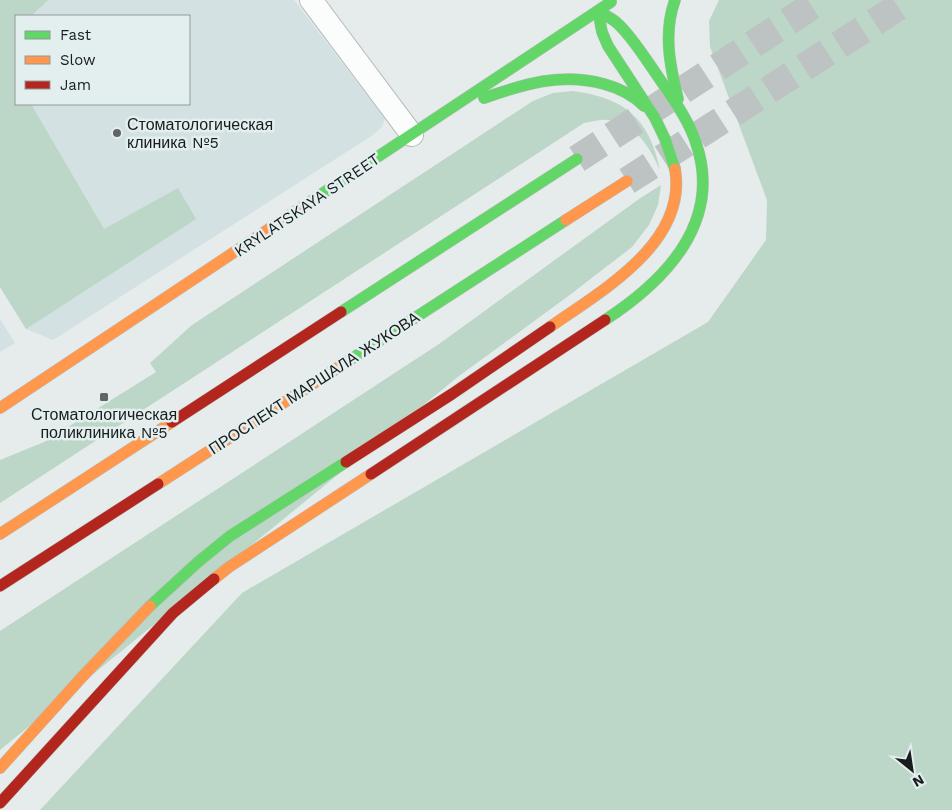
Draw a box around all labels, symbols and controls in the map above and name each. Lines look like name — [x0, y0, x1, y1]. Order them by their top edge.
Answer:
legend — [15, 15, 190, 105]
text: Fast — [60, 26, 92, 44]
text: Slow — [60, 51, 96, 69]
text: Jam — [60, 76, 91, 94]
place label: Стоматологическая клиника №5 — [127, 115, 273, 152]
marker: Стоматологическая клиника №5 — [111, 127, 123, 139]
street label: KRYLATSKAYA STREET — [231, 149, 384, 261]
street label: ПРОСПЕКТ МАРШАЛА ЖУКОВА — [205, 308, 423, 458]
marker: Стоматологическая поликлиника №5 — [98, 391, 110, 403]
place label: Стоматологическая поликлиника №5 — [31, 405, 177, 442]
north arrow — [887, 745, 937, 795]
text: N — [910, 772, 927, 791]

